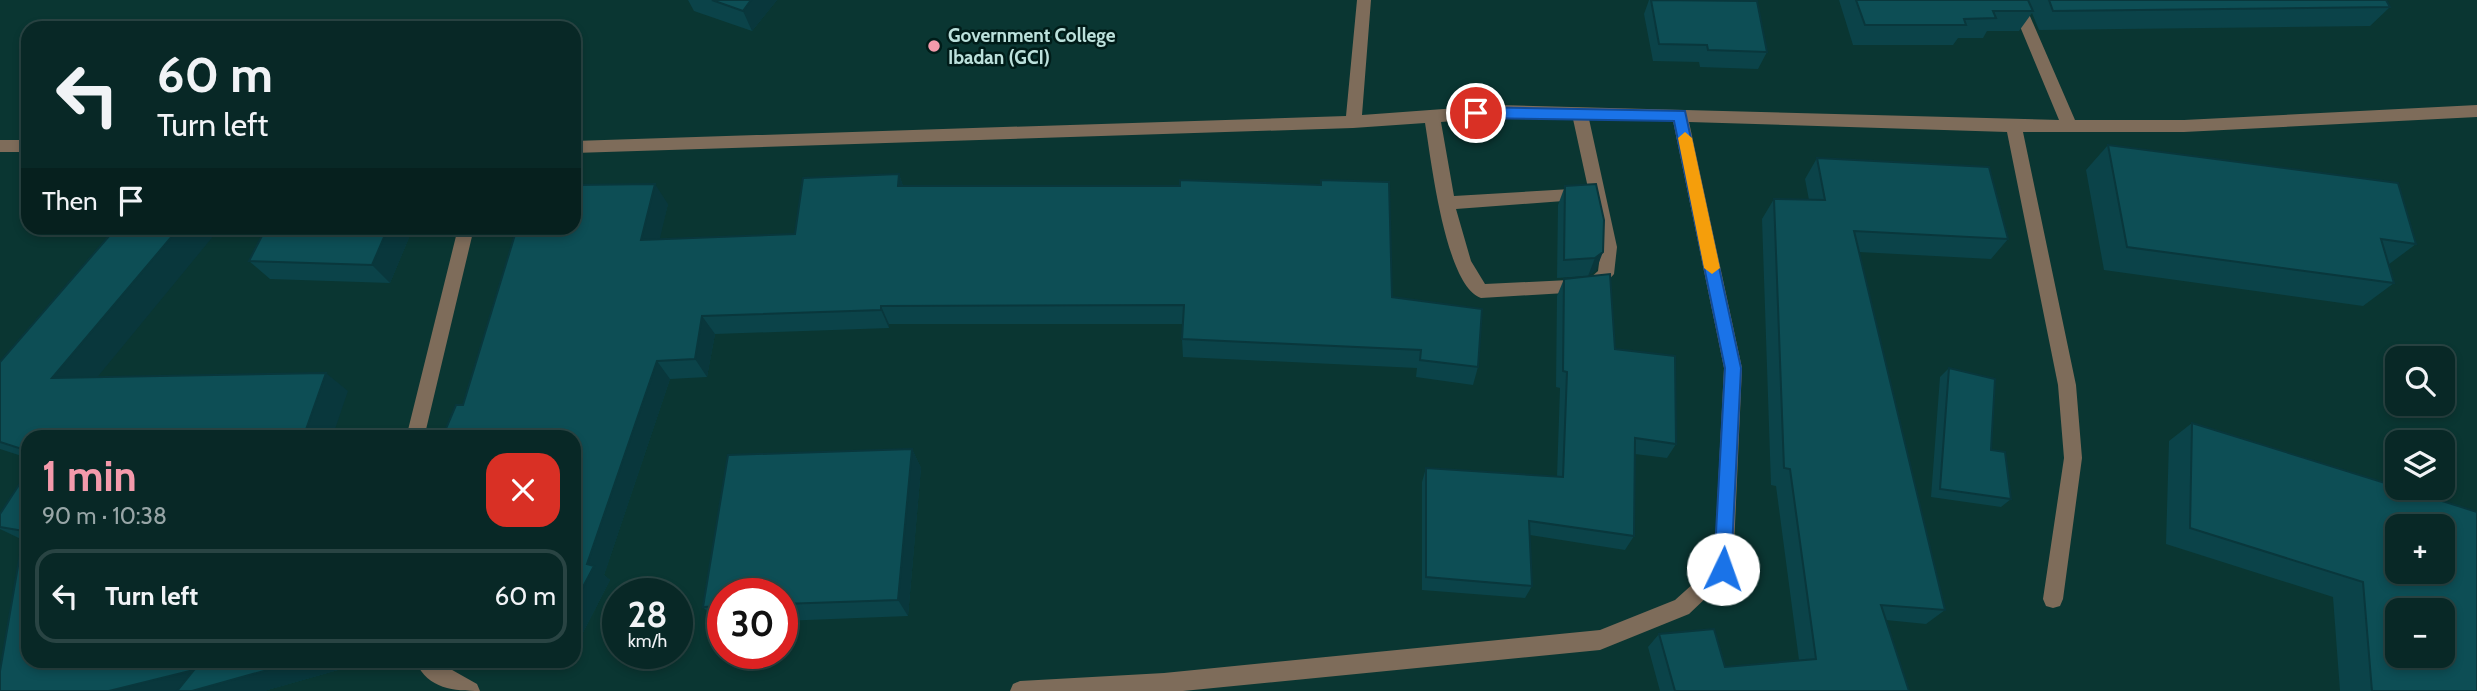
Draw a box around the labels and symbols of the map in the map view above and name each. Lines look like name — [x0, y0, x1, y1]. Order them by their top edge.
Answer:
place label: Government College Ibadan (GCI) — [948, 24, 1116, 69]
marker: Government College Ibadan (GCI) — [926, 38, 942, 54]
pin — [1446, 83, 1506, 143]
position arrow — [1686, 532, 1760, 606]
speed limit sign: 30 — [707, 578, 798, 669]

